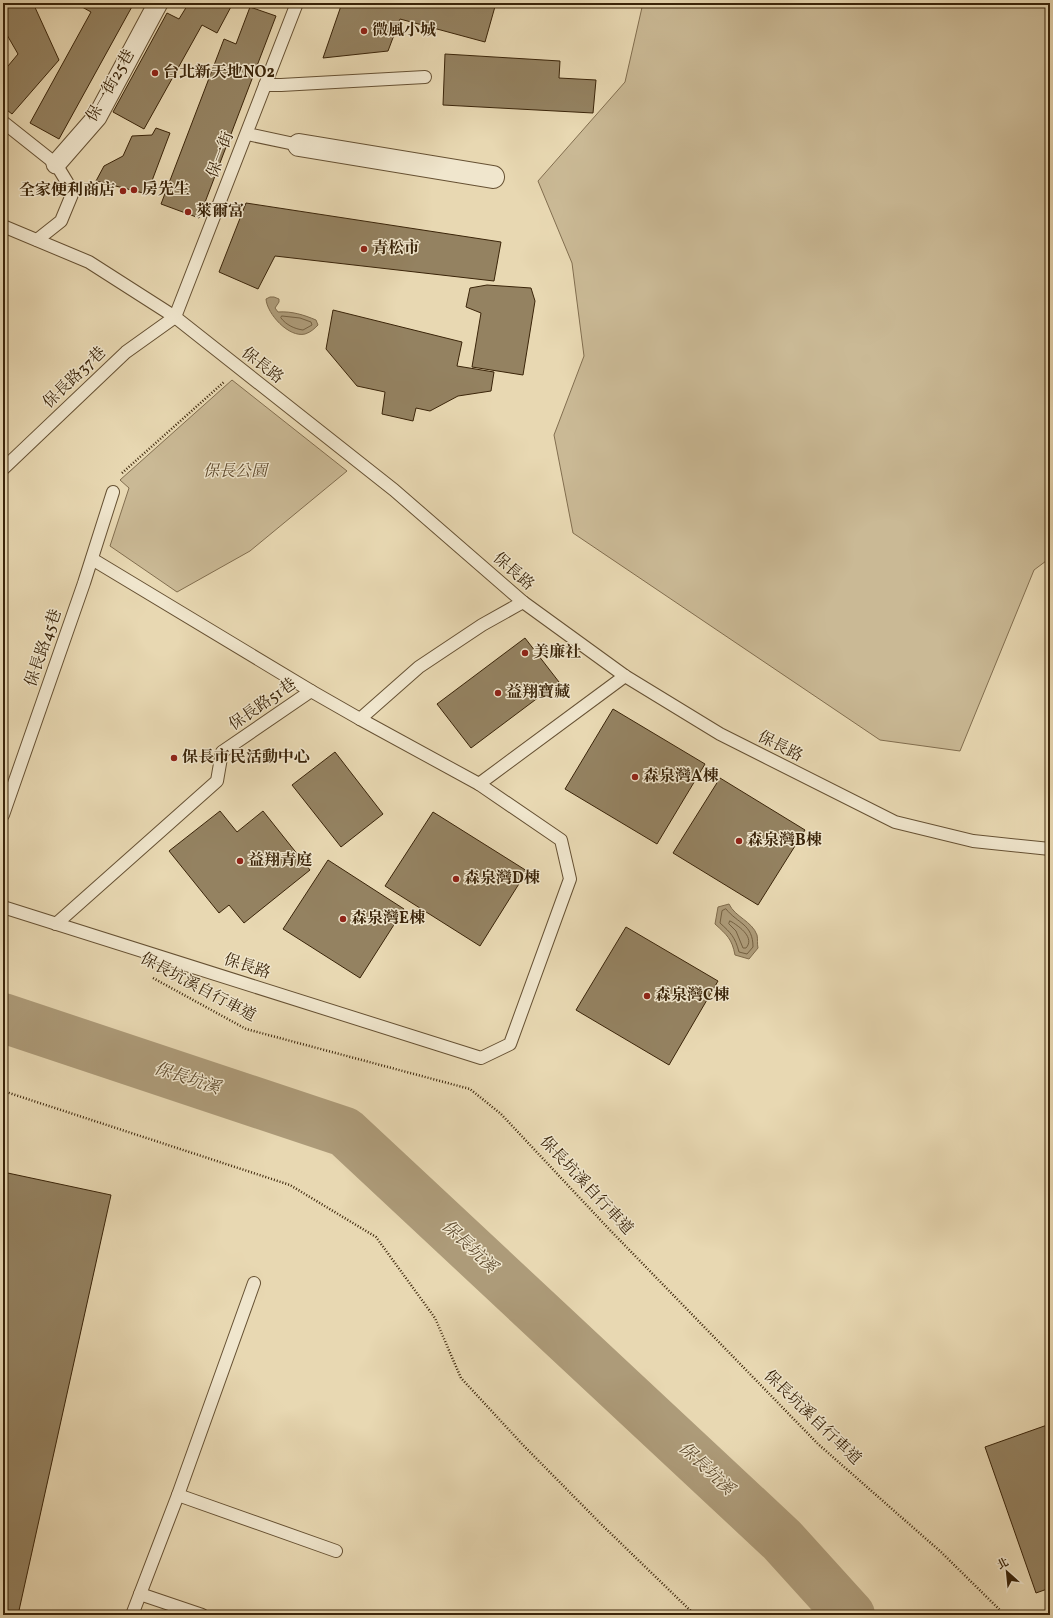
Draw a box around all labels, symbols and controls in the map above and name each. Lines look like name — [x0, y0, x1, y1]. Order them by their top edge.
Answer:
place label: 微風小城 — [372, 20, 436, 42]
marker: 微風小城 — [359, 26, 369, 36]
street label: 保一街25巷 — [81, 46, 141, 126]
place label: 台北新天地NO2 — [163, 62, 275, 84]
marker: 台北新天地NO2 — [150, 68, 160, 78]
street label: 保一街 — [202, 129, 240, 181]
place label: 房先生 — [142, 179, 190, 201]
place label: 全家便利商店 — [19, 180, 115, 202]
marker: 房先生 — [129, 185, 139, 195]
marker: 全家便利商店 — [118, 186, 128, 196]
place label: 萊爾富 — [196, 201, 244, 223]
marker: 萊爾富 — [183, 207, 193, 217]
place label: 青松市 — [372, 238, 420, 260]
marker: 青松市 — [359, 244, 369, 254]
street label: 保長路37巷 — [39, 342, 111, 414]
street label: 保長路 — [236, 343, 288, 389]
park label: 保長公園 — [203, 461, 270, 483]
street label: 保長路 — [488, 548, 538, 596]
street label: 保長路45巷 — [20, 606, 68, 690]
place label: 美廉社 — [533, 642, 581, 664]
marker: 美廉社 — [520, 648, 530, 658]
street label: 保長路51巷 — [225, 674, 301, 736]
place label: 益翔寶藏 — [506, 682, 570, 704]
marker: 益翔寶藏 — [493, 688, 503, 698]
street label: 保長路 — [754, 726, 806, 768]
place label: 保長市民活動中心 — [182, 747, 310, 769]
marker: 保長市民活動中心 — [169, 753, 179, 763]
place label: 森泉灣A棟 — [643, 766, 718, 788]
marker: 森泉灣A棟 — [630, 772, 640, 782]
place label: 森泉灣B棟 — [747, 830, 822, 852]
marker: 森泉灣B棟 — [734, 836, 744, 846]
place label: 益翔青庭 — [248, 850, 312, 872]
marker: 益翔青庭 — [235, 856, 245, 866]
place label: 森泉灣D棟 — [464, 868, 540, 890]
marker: 森泉灣D棟 — [451, 874, 461, 884]
place label: 森泉灣E棟 — [351, 908, 425, 930]
marker: 森泉灣E棟 — [338, 914, 348, 924]
street label: 保長坑溪自行車道 — [136, 948, 260, 1028]
street label: 保長路 — [221, 949, 273, 985]
place label: 森泉灣C棟 — [655, 985, 729, 1007]
marker: 森泉灣C棟 — [642, 991, 652, 1001]
water label: 保長坑溪 — [151, 1058, 225, 1101]
street label: 保長坑溪自行車道 — [534, 1132, 638, 1240]
water label: 保長坑溪 — [436, 1215, 503, 1280]
street label: 保長坑溪自行車道 — [758, 1366, 866, 1470]
water label: 保長坑溪 — [673, 1437, 740, 1502]
north arrow — [987, 1552, 1027, 1592]
text: 北 — [995, 1555, 1011, 1574]

